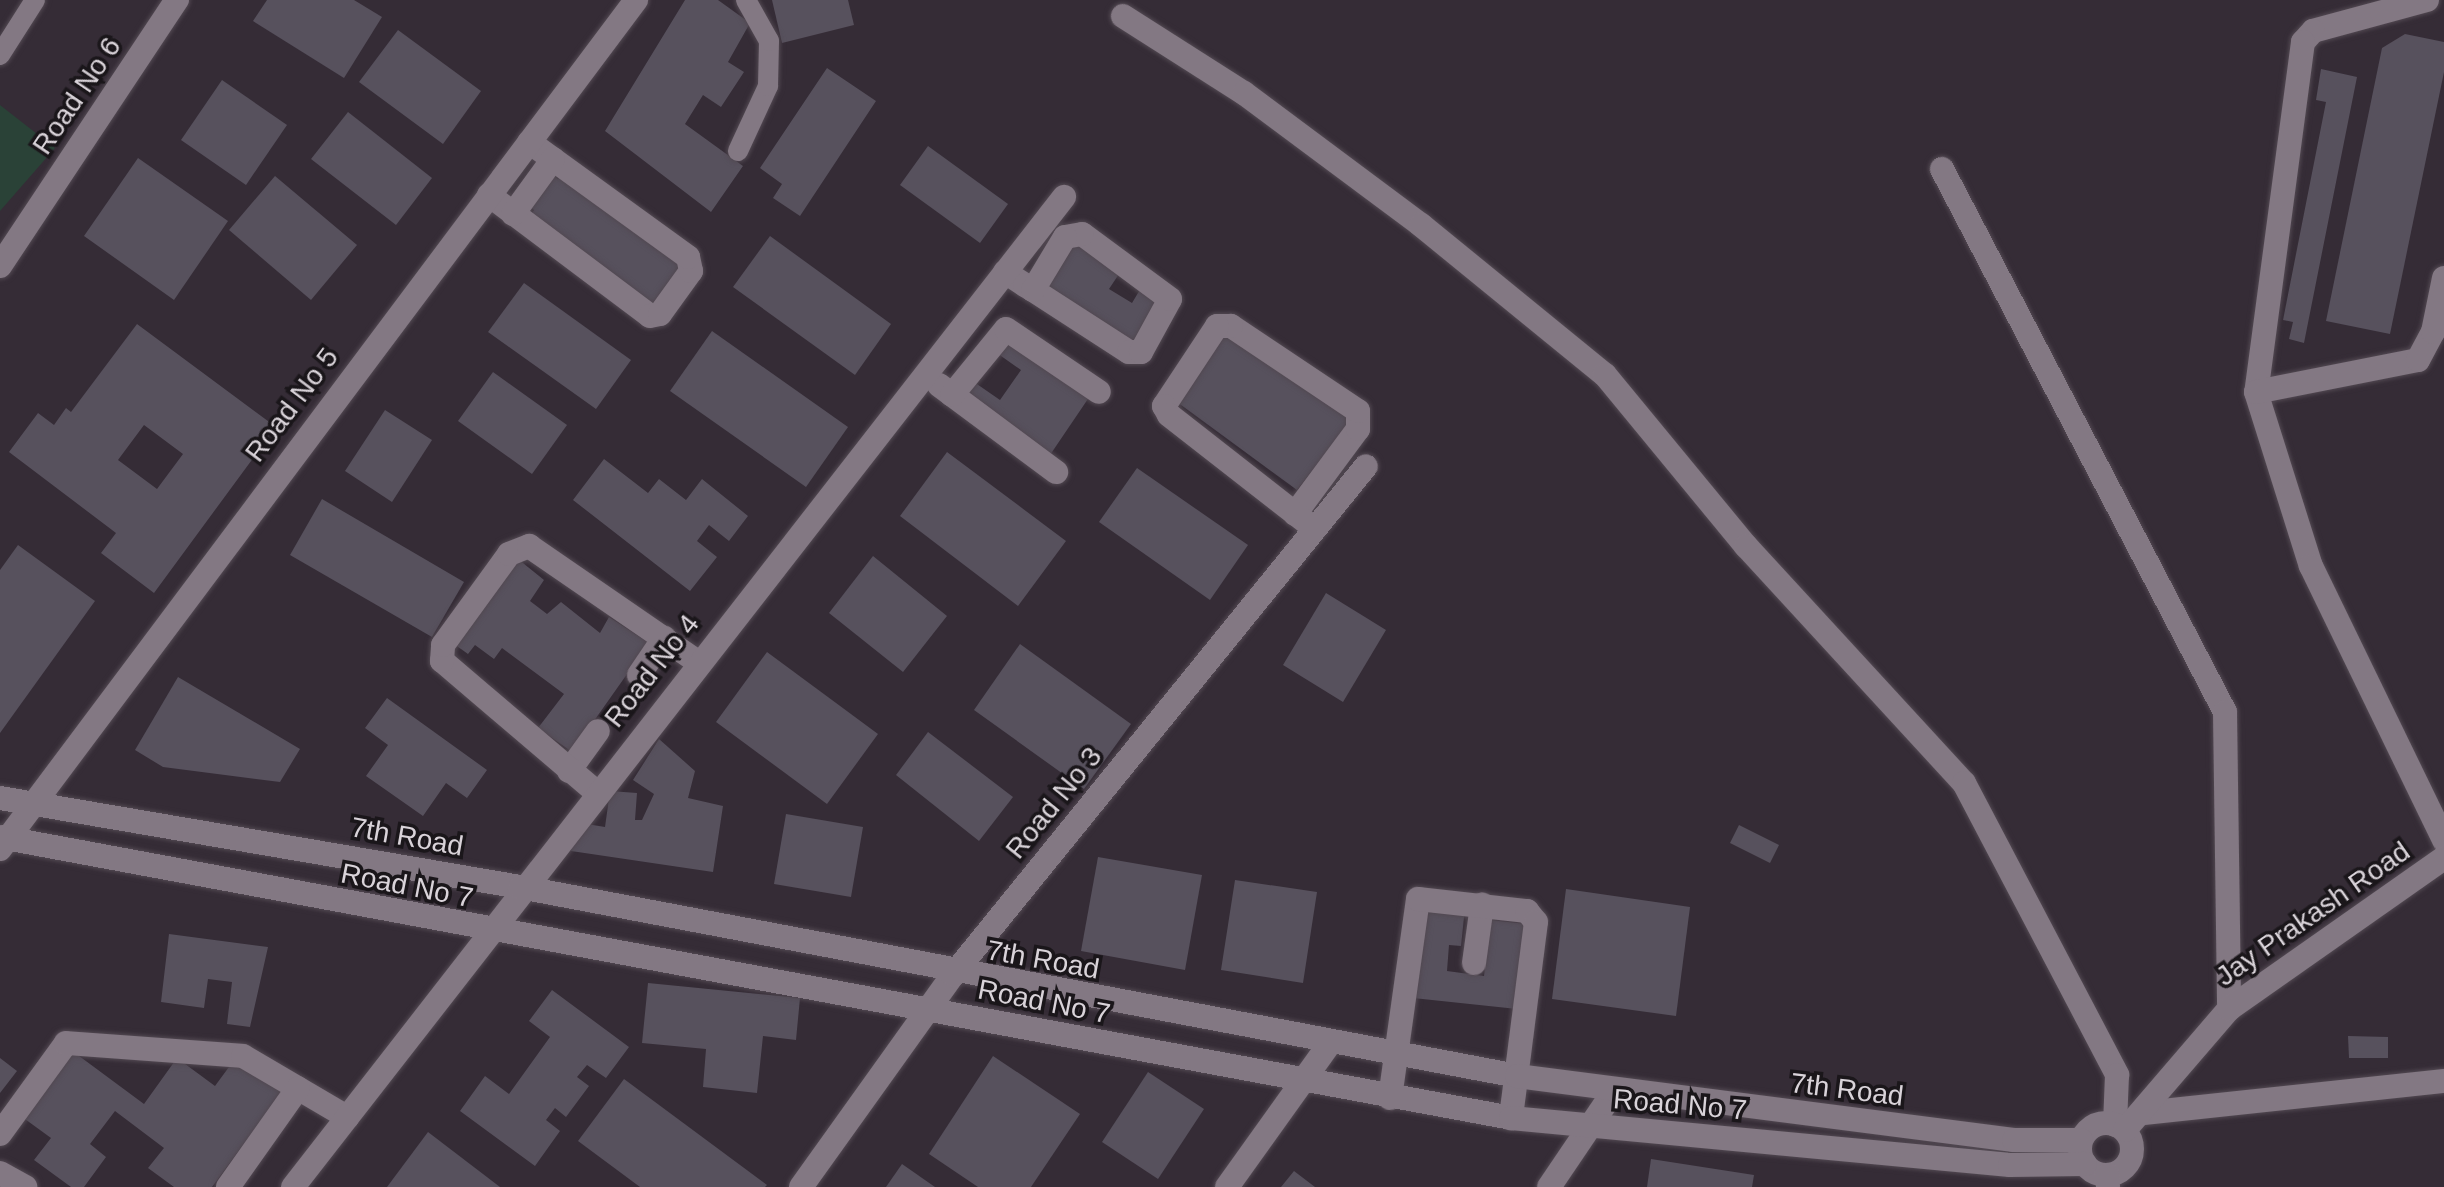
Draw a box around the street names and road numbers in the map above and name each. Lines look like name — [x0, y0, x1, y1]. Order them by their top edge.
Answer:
street label: Road No 6 — [26, 31, 128, 161]
street label: Road No 5 — [238, 341, 346, 469]
street label: Road No 4 — [598, 608, 706, 734]
street label: Road No 3 — [999, 740, 1109, 866]
street label: 7th Road — [348, 811, 466, 863]
street label: Jay Prakash Road — [2210, 835, 2416, 993]
street label: Road No 7 — [338, 857, 476, 915]
street label: 7th Road — [984, 934, 1102, 986]
street label: Road No 7 — [975, 973, 1113, 1031]
street label: 7th Road — [1789, 1066, 1905, 1114]
street label: Road No 7 — [1612, 1082, 1748, 1128]

